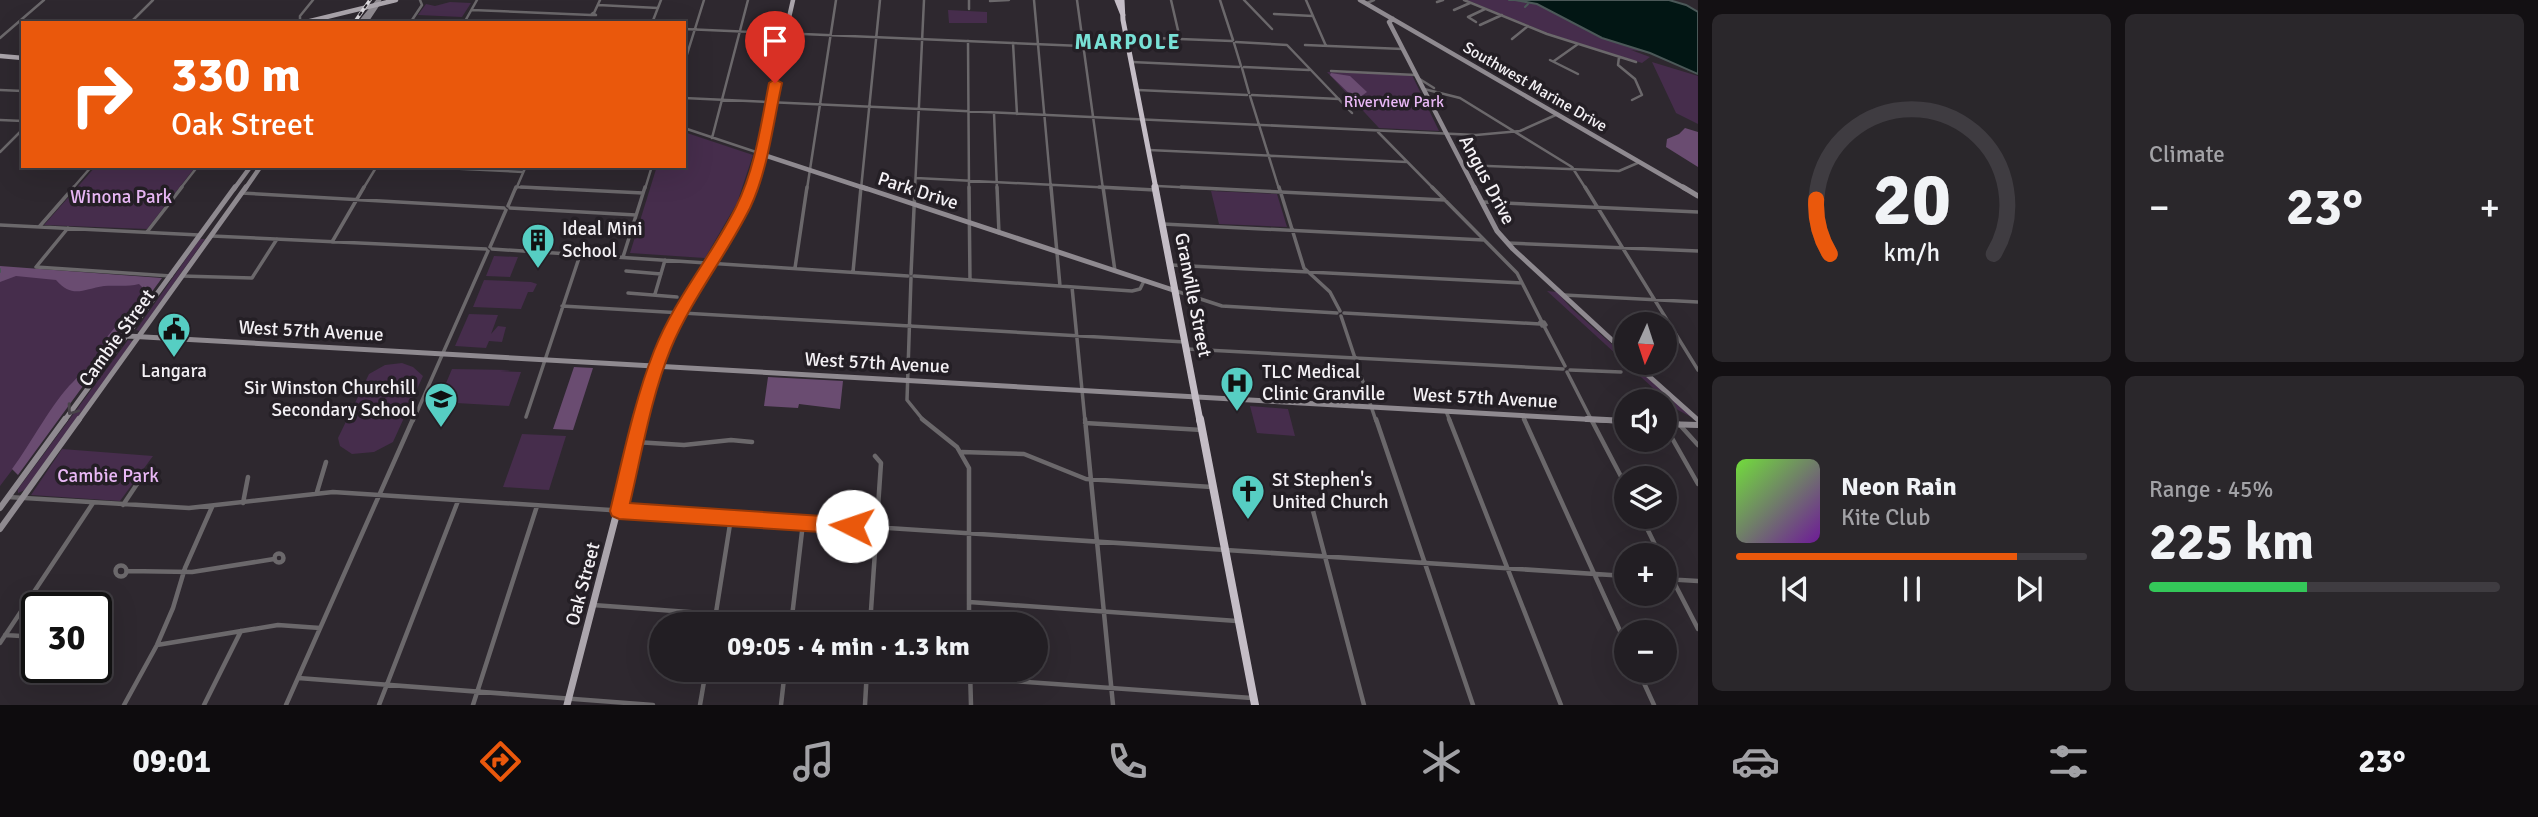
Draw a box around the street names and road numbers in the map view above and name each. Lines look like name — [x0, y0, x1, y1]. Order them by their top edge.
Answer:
street label: Southwest Marine Drive — [1459, 38, 1611, 136]
street label: Angus Drive — [1454, 131, 1520, 229]
street label: Park Drive — [875, 167, 961, 215]
street label: Granville Street — [1169, 231, 1217, 360]
street label: Cambie Street — [74, 284, 161, 391]
street label: West 57th Avenue — [238, 315, 384, 347]
street label: West 57th Avenue — [804, 347, 950, 379]
street label: West 57th Avenue — [1412, 382, 1558, 414]
street label: Oak Street — [560, 539, 606, 628]

